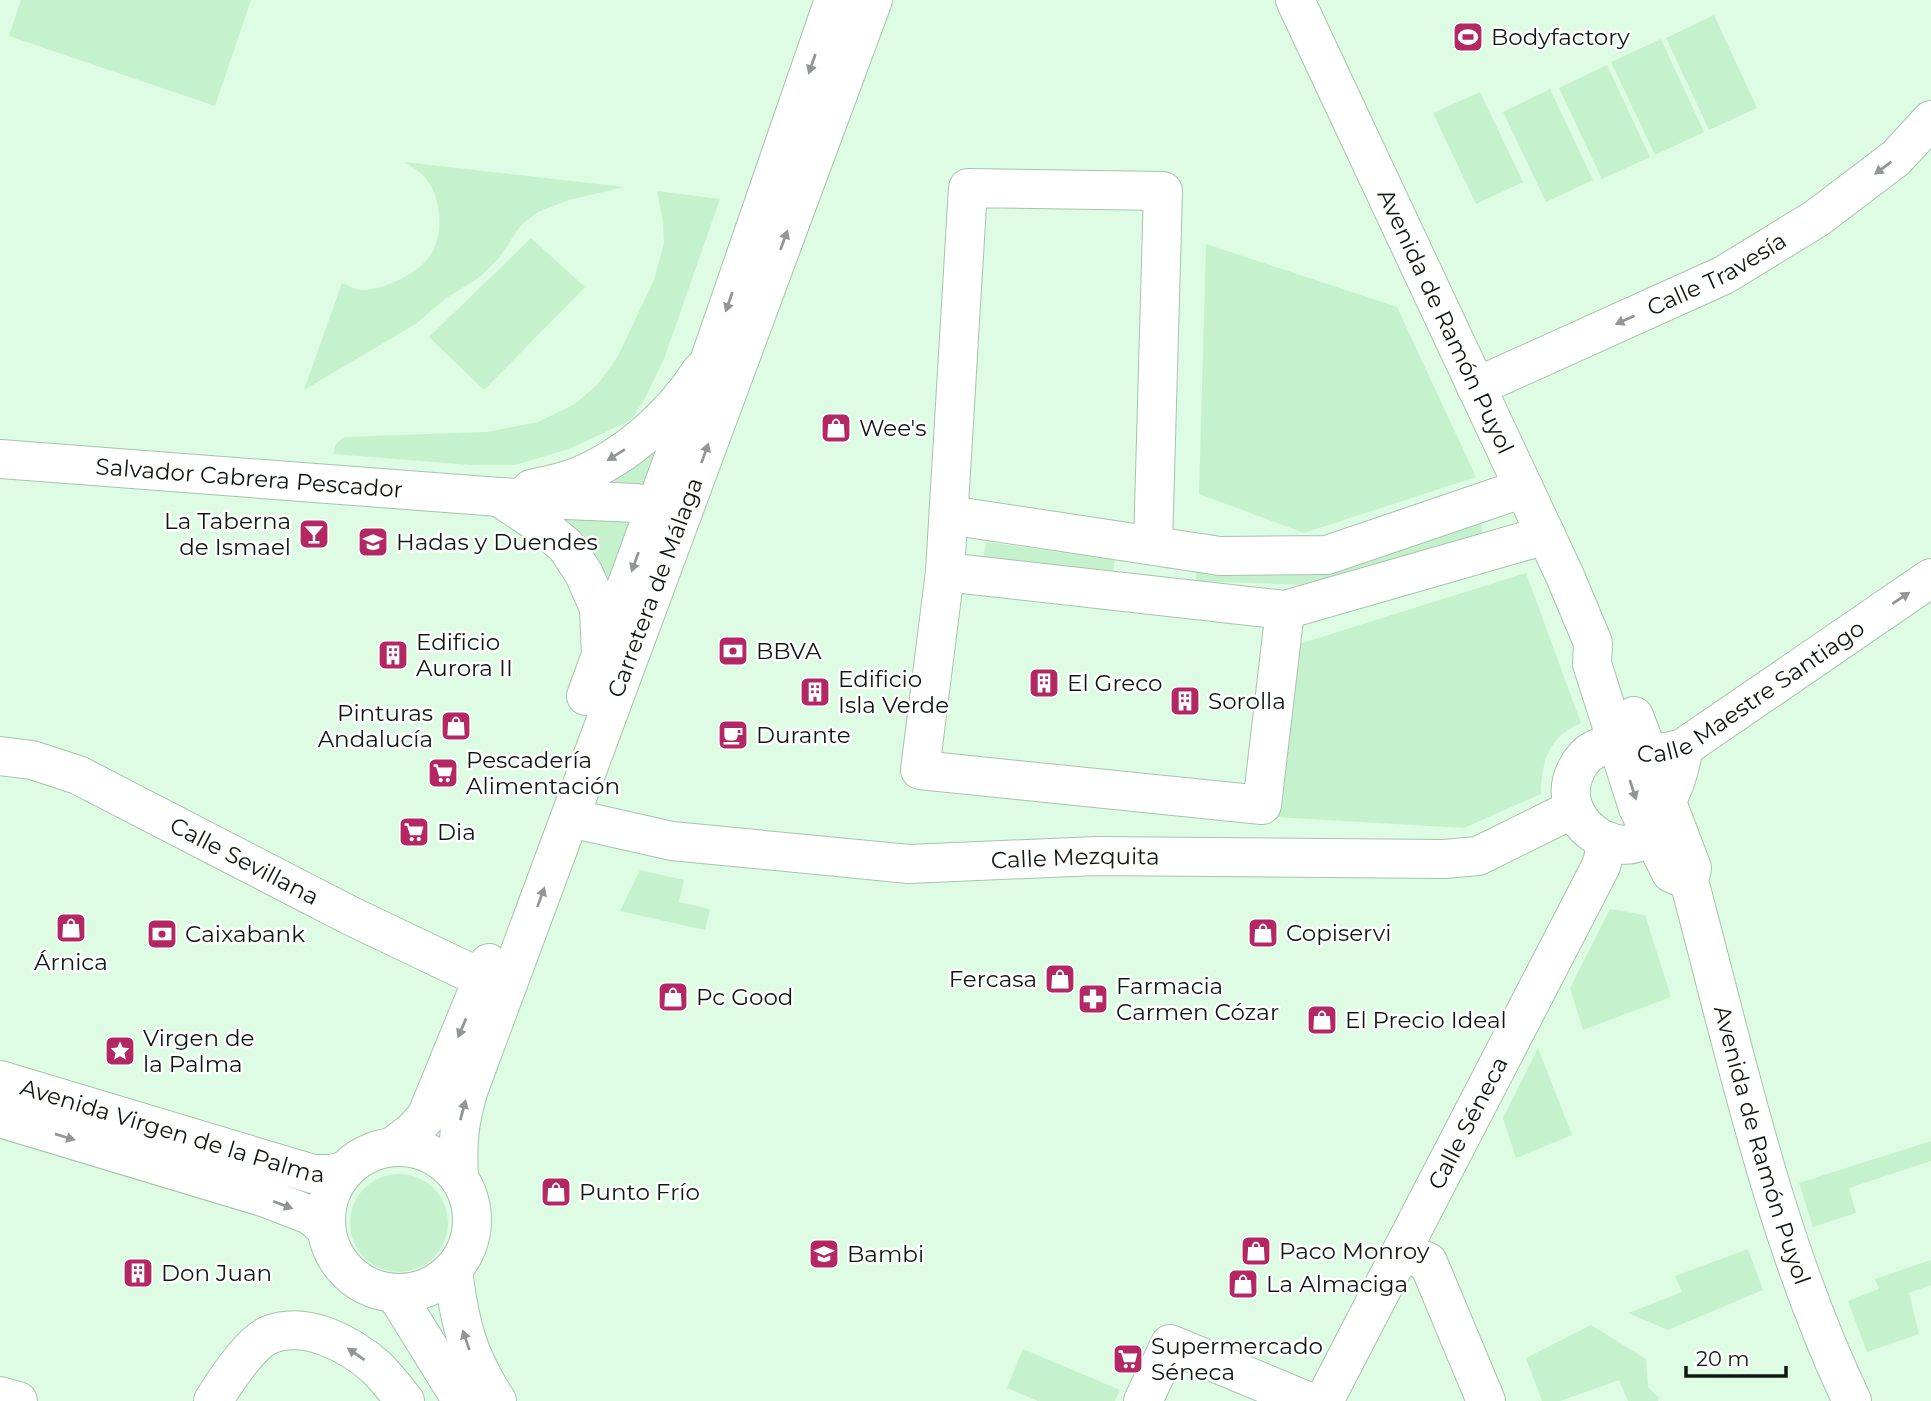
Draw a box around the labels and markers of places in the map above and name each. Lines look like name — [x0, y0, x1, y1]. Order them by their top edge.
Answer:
sports icon: Bodyfactory — [1451, 20, 1485, 54]
place label: Bodyfactory — [1491, 23, 1630, 51]
shop icon: Wee's — [819, 411, 853, 445]
place label: Wee's — [859, 414, 926, 442]
place label: La Taberna de Ismael — [164, 507, 291, 561]
bar icon: La Taberna de Ismael — [297, 517, 331, 551]
school or university icon: Hadas y Duendes — [356, 525, 390, 559]
place label: Hadas y Duendes — [396, 528, 598, 556]
place label: Edificio Aurora II — [416, 628, 513, 682]
bank icon: BBVA — [716, 634, 750, 668]
place label: BBVA — [756, 637, 822, 665]
building icon: Edificio Aurora II — [376, 638, 410, 672]
place label: Edificio Isla Verde — [838, 665, 949, 719]
building icon: El Greco — [1027, 666, 1061, 700]
place label: El Greco — [1067, 669, 1162, 697]
building icon: Edificio Isla Verde — [798, 675, 832, 709]
building icon: Sorolla — [1168, 684, 1202, 718]
place label: Sorolla — [1208, 687, 1286, 715]
place label: Pinturas Andalucía — [318, 699, 433, 753]
shop icon: Pinturas Andalucía — [439, 709, 473, 743]
cafe icon: Durante — [716, 718, 750, 752]
place label: Durante — [756, 721, 851, 749]
place label: Pescadería Alimentación — [466, 746, 620, 800]
supermarket icon: Pescadería Alimentación — [426, 756, 460, 790]
supermarket icon: Dia — [397, 815, 431, 849]
place label: Dia — [437, 818, 476, 846]
shop icon: Árnica — [54, 911, 88, 945]
shop icon: Copiservi — [1246, 916, 1280, 950]
bank icon: Caixabank — [145, 917, 179, 951]
place label: Copiservi — [1286, 919, 1391, 947]
place label: Caixabank — [185, 920, 305, 948]
place label: Árnica — [34, 948, 108, 976]
shop icon: Fercasa — [1043, 962, 1077, 996]
place label: Fercasa — [949, 965, 1037, 993]
place label: Farmacia Carmen Cózar — [1116, 972, 1279, 1026]
shop icon: Pc Good — [656, 980, 690, 1014]
pharmacy icon: Farmacia Carmen Cózar — [1076, 982, 1110, 1016]
place label: Pc Good — [696, 983, 793, 1011]
shop icon: El Precio Ideal — [1305, 1003, 1339, 1037]
place label: El Precio Ideal — [1345, 1006, 1507, 1034]
place label: Virgen de la Palma — [143, 1024, 254, 1078]
place icon: Virgen de la Palma — [103, 1034, 137, 1068]
shop icon: Punto Frío — [539, 1175, 573, 1209]
place label: Punto Frío — [579, 1178, 700, 1206]
shop icon: Paco Monroy — [1239, 1234, 1273, 1268]
school or university icon: Bambi — [807, 1237, 841, 1271]
place label: Paco Monroy — [1279, 1237, 1430, 1265]
place label: Bambi — [847, 1240, 924, 1268]
building icon: Don Juan — [121, 1256, 155, 1290]
place label: Don Juan — [161, 1259, 272, 1287]
shop icon: La Almaciga — [1226, 1267, 1260, 1301]
place label: La Almaciga — [1266, 1270, 1408, 1298]
place label: Supermercado Séneca — [1151, 1332, 1323, 1386]
supermarket icon: Supermercado Séneca — [1111, 1342, 1145, 1376]

